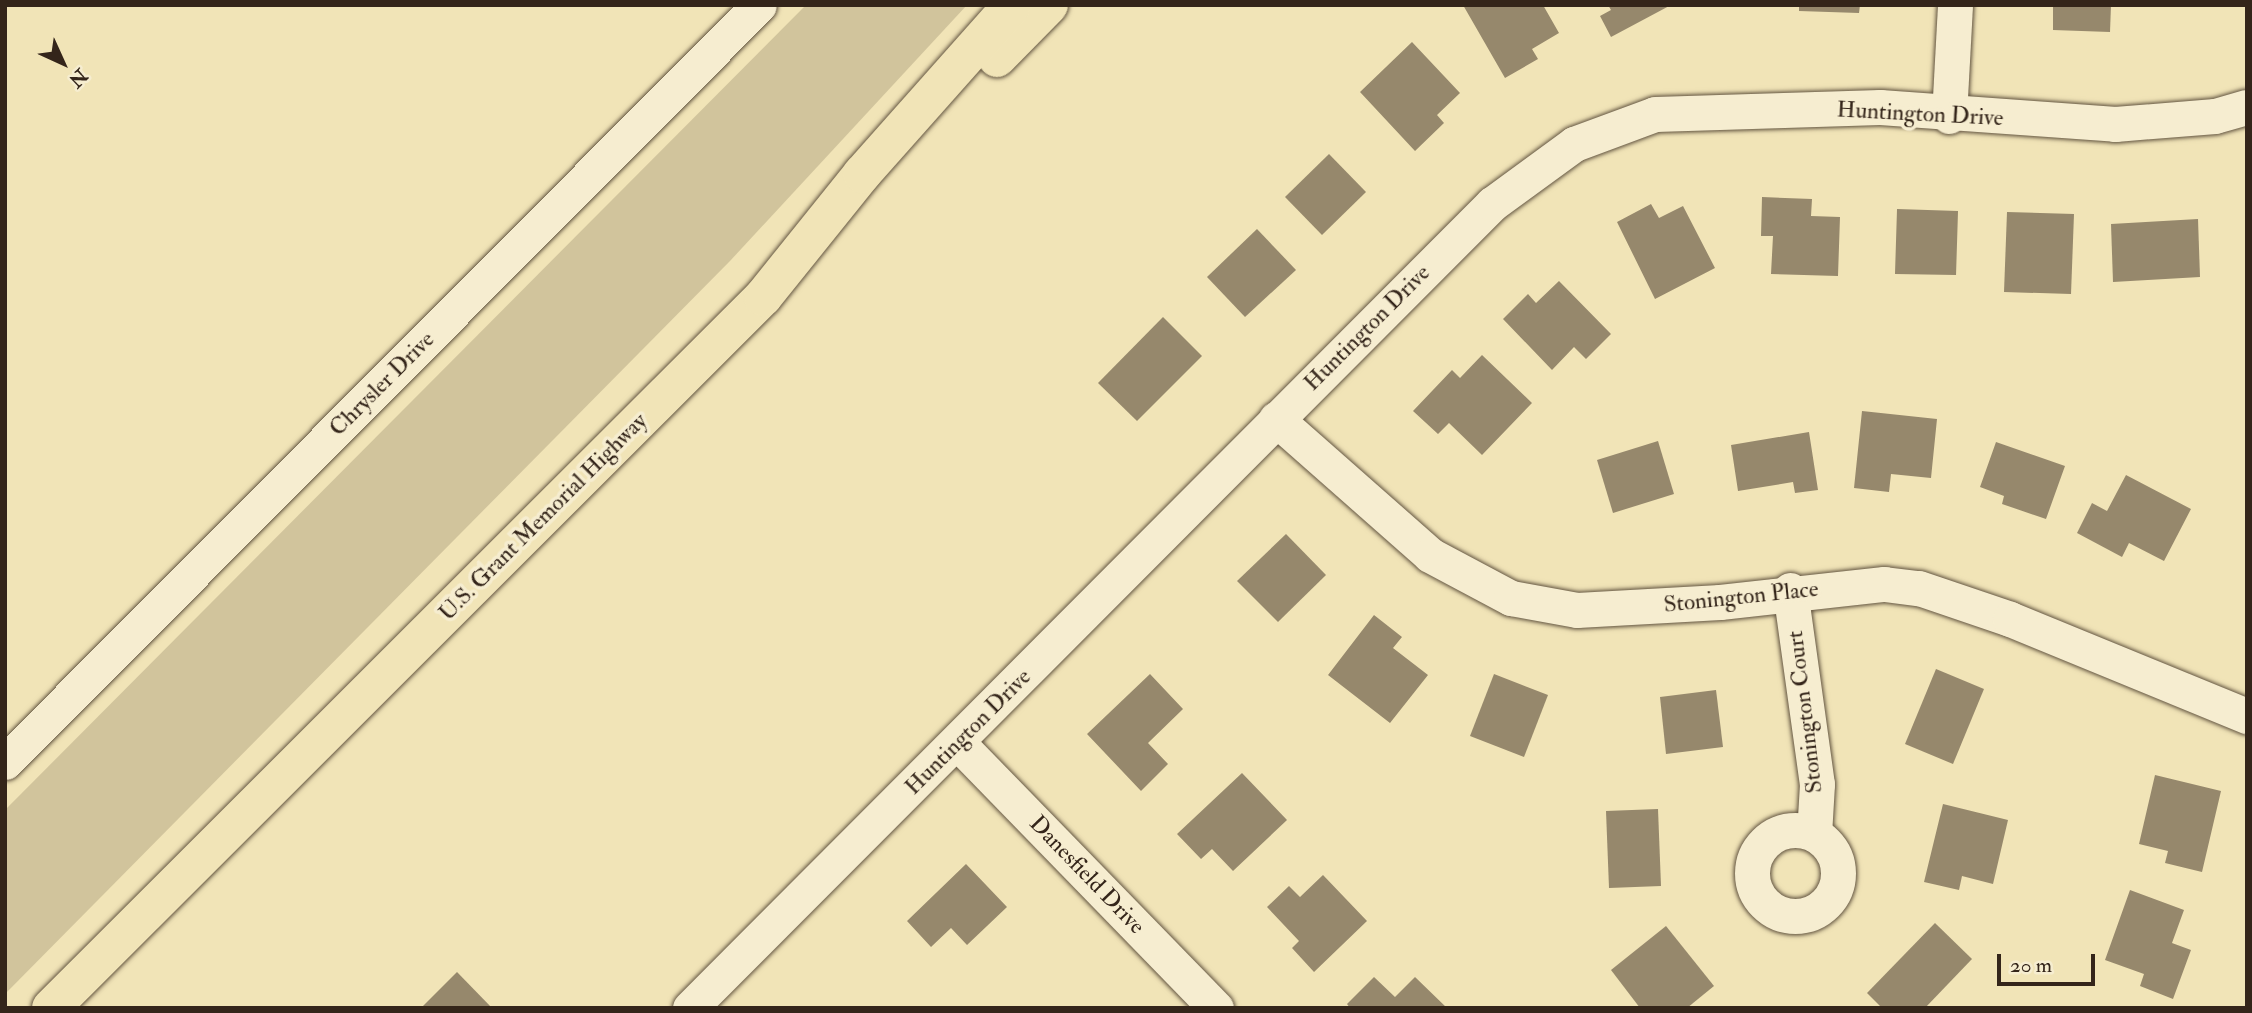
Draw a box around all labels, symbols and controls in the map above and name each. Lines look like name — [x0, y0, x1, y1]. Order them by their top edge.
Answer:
north arrow — [28, 28, 98, 98]
text: N — [63, 63, 92, 92]
street label: Huntington Drive — [1836, 96, 2004, 132]
street label: Huntington Drive — [1298, 259, 1436, 397]
street label: Chrysler Drive — [324, 326, 440, 442]
street label: U.S. Grant Memorial Highway — [433, 407, 653, 627]
street label: Stonington Place — [1662, 575, 1820, 619]
street label: Stonington Court — [1781, 629, 1829, 795]
street label: Huntington Drive — [899, 663, 1037, 801]
street label: Danesfield Drive — [1023, 810, 1151, 940]
scale bar — [2000, 940, 2098, 984]
text: 20 m — [2010, 952, 2052, 979]

